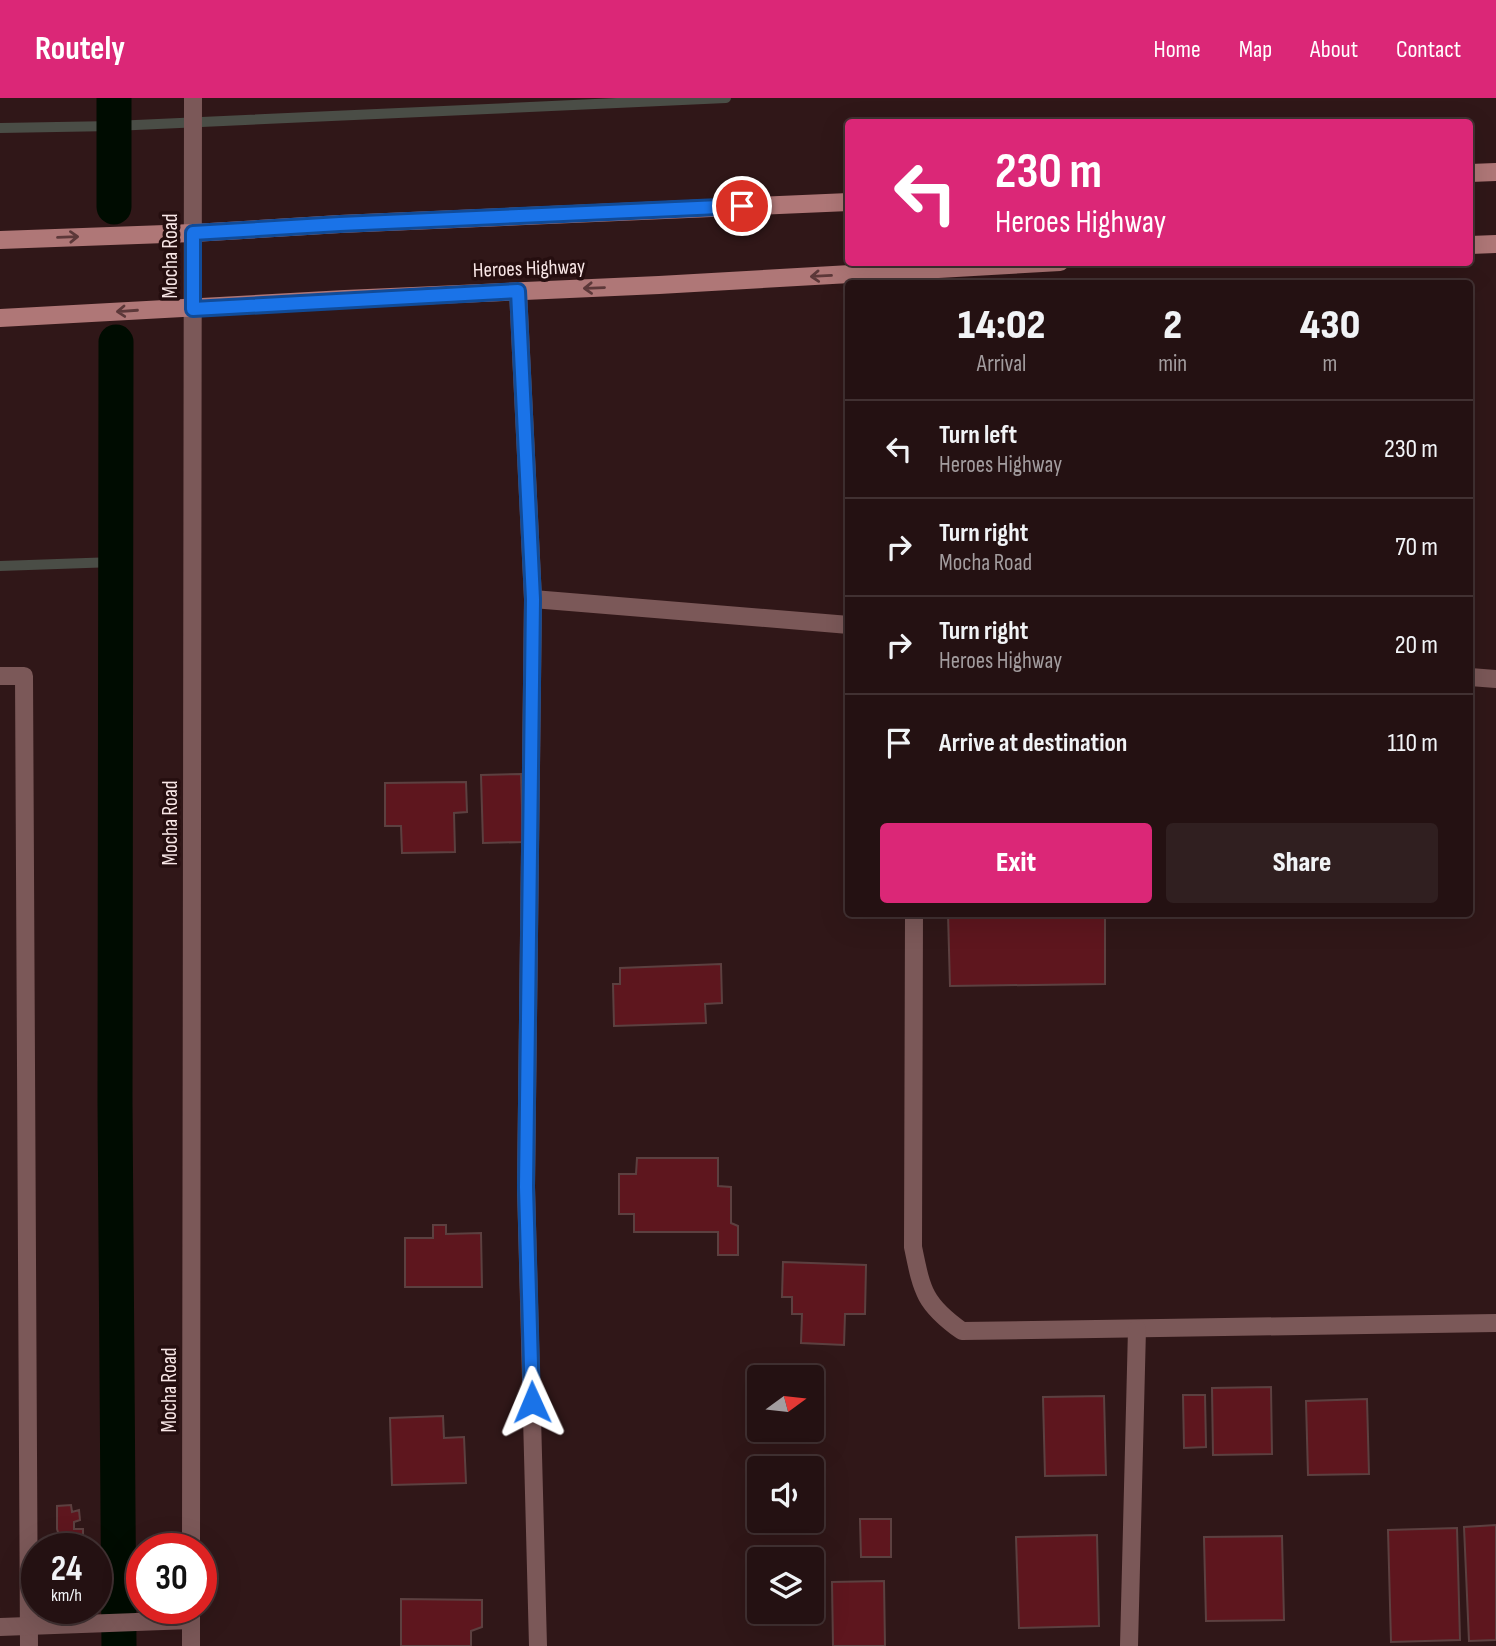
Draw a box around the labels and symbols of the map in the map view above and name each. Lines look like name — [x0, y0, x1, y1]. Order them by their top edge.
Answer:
pin — [712, 176, 772, 236]
street label: Mocha Road — [158, 214, 183, 299]
one-way arrow — [56, 231, 79, 244]
street label: Heroes Highway — [472, 254, 586, 283]
one-way arrow — [810, 270, 833, 283]
one-way arrow — [583, 282, 606, 295]
one-way arrow — [116, 305, 138, 318]
street label: Mocha Road — [158, 781, 183, 866]
street label: Mocha Road — [157, 1348, 182, 1433]
position arrow — [495, 1365, 569, 1439]
north arrow — [747, 1365, 824, 1442]
speed limit sign: 30 — [126, 1533, 217, 1624]

